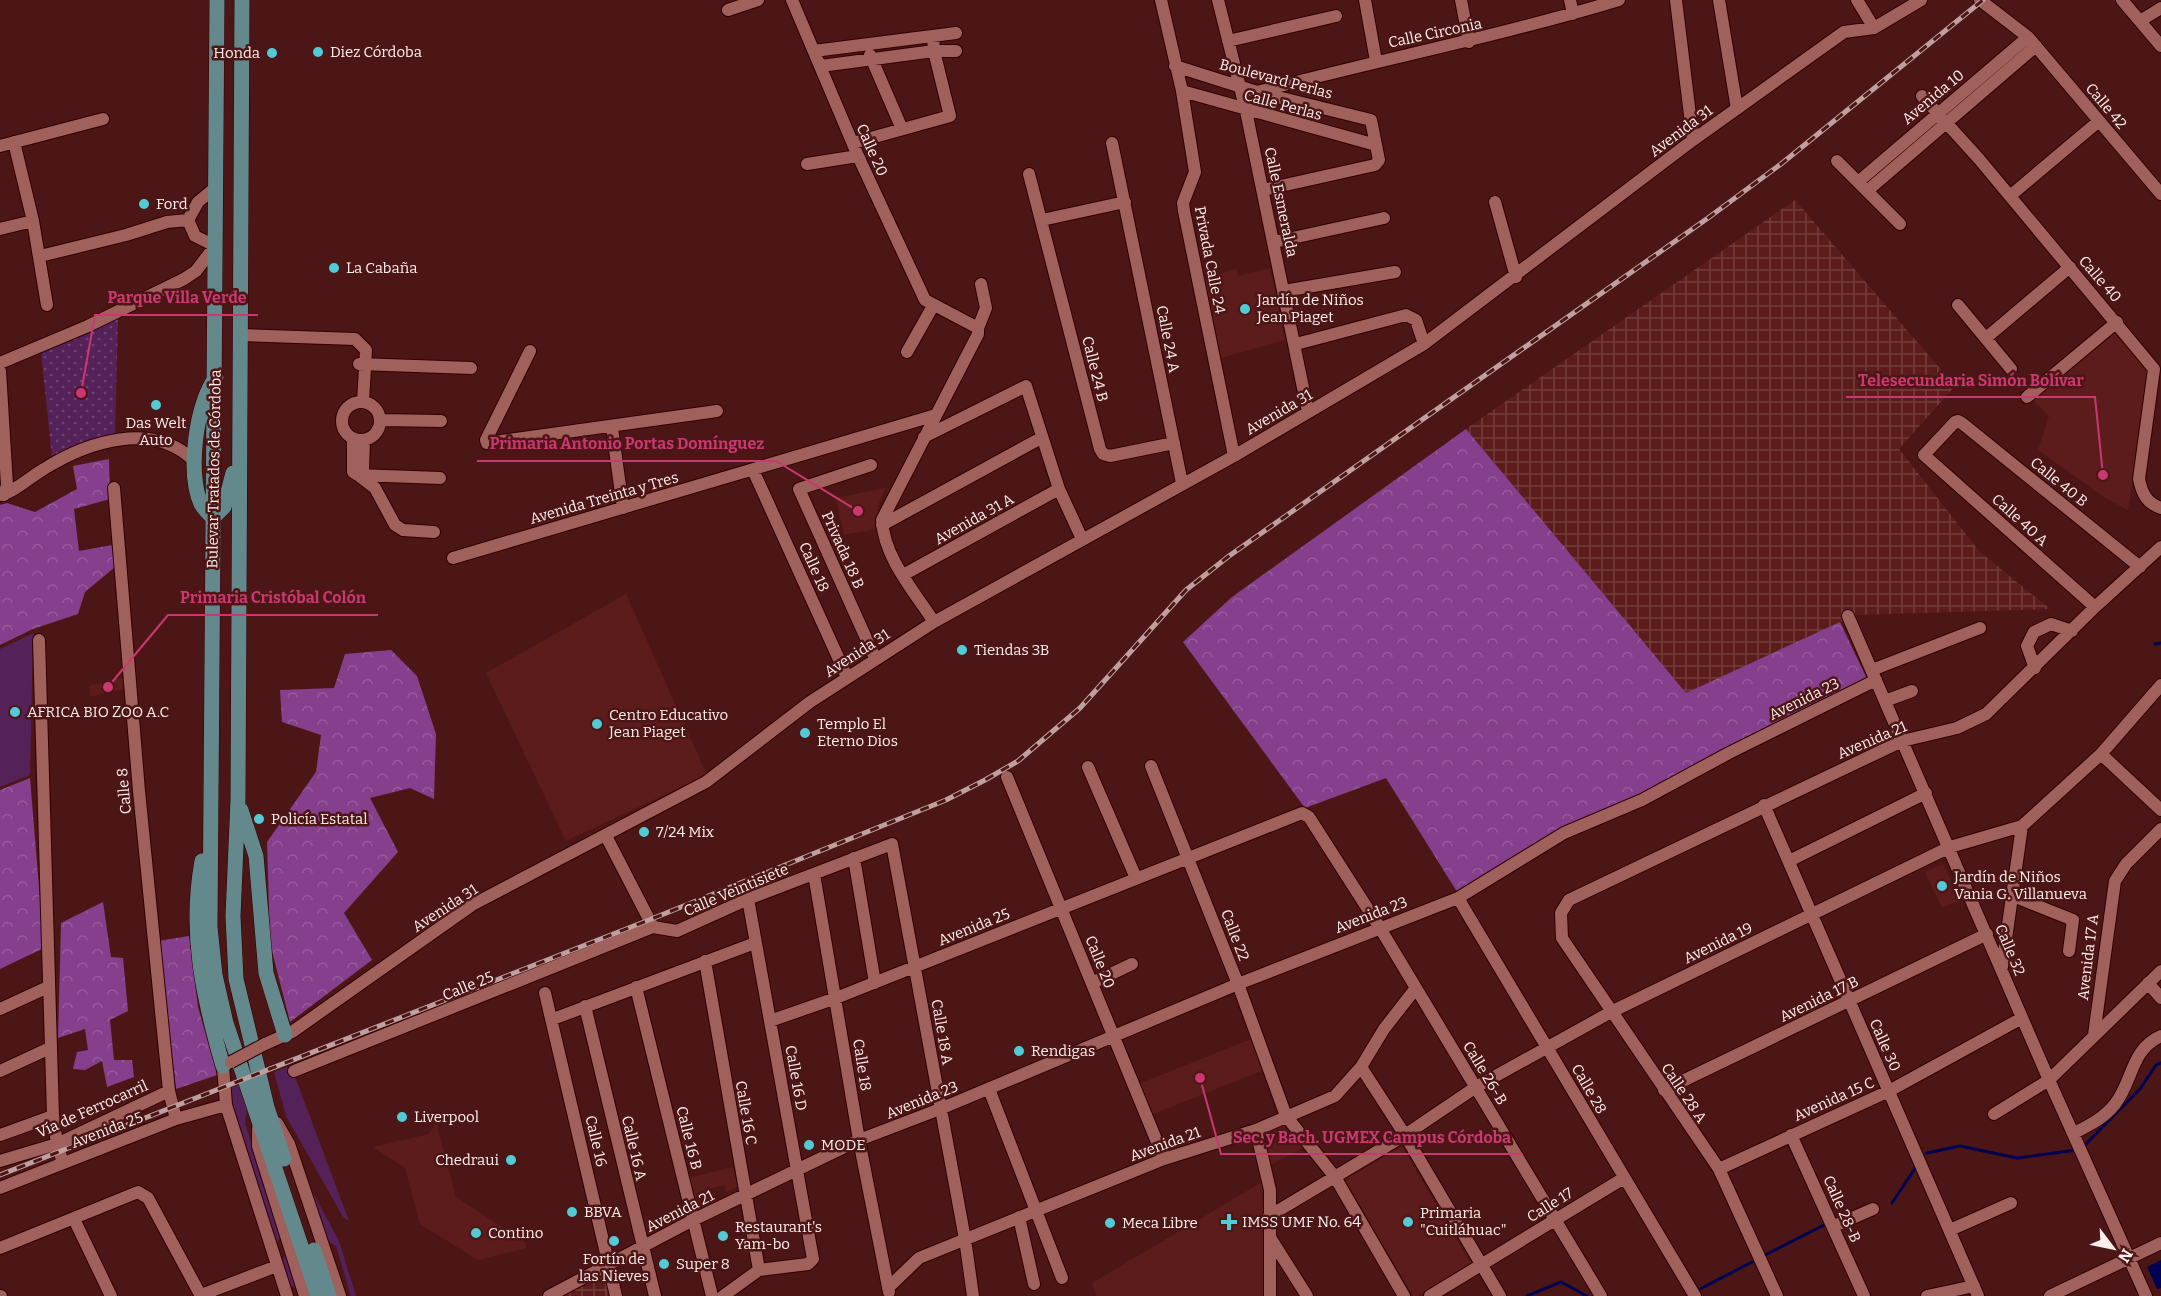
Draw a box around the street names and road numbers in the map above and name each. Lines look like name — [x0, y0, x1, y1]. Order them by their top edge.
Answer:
street label: Calle Circonia — [1386, 14, 1484, 52]
street label: Boulevard Perlas — [1217, 55, 1335, 103]
street label: Avenida 10 — [1898, 66, 1968, 128]
street label: Calle 42 — [2082, 79, 2130, 133]
street label: Calle Perlas — [1242, 86, 1324, 124]
street label: Avenida 31 — [1646, 101, 1716, 161]
street label: Calle 20 — [853, 121, 891, 179]
street label: Calle Esmeralda — [1261, 145, 1301, 259]
street label: Privada Calle 24 — [1191, 205, 1229, 316]
street label: Calle 40 — [2075, 252, 2125, 306]
street label: Calle 24 A — [1153, 304, 1183, 374]
street label: Calle 24 B — [1078, 334, 1112, 404]
street label: Bulevar Tratados de Córdoba — [203, 369, 225, 569]
street label: Avenida 31 — [1242, 386, 1316, 438]
street label: Calle 40 B — [2027, 453, 2091, 511]
street label: Avenida Treinta y Tres — [528, 468, 680, 528]
street label: Avenida 31 A — [931, 490, 1017, 548]
street label: Calle 40 A — [1988, 490, 2052, 550]
street label: Privada 18 B — [818, 508, 868, 592]
street label: Calle 18 — [795, 539, 833, 595]
street label: Avenida 31 — [821, 625, 893, 681]
street label: Avenida 23 — [1766, 674, 1842, 724]
street label: Avenida 21 — [1834, 717, 1910, 763]
street label: Calle 8 — [113, 767, 135, 815]
street label: Calle Veintisiete — [681, 860, 791, 920]
street label: Avenida 31 — [409, 880, 481, 936]
street label: Avenida 23 — [1332, 893, 1410, 937]
street label: Avenida 25 — [935, 904, 1013, 950]
street label: Calle 22 — [1217, 907, 1253, 963]
street label: Avenida 17 A — [2074, 913, 2102, 1001]
street label: Avenida 19 — [1681, 919, 1755, 967]
street label: Calle 32 — [1991, 922, 2029, 978]
street label: Calle 20 — [1081, 933, 1119, 991]
street label: Calle 25 — [440, 968, 496, 1004]
street label: Avenida 17 B — [1777, 972, 1861, 1026]
street label: Calle 18 A — [927, 998, 957, 1066]
street label: Calle 30 — [1865, 1016, 1905, 1074]
street label: Calle 18 — [849, 1038, 875, 1092]
street label: Calle 26-B — [1459, 1038, 1511, 1108]
street label: Calle 16 D — [781, 1044, 811, 1112]
street label: Calle 28 A — [1657, 1060, 1711, 1127]
street label: Calle 28 — [1568, 1061, 1610, 1117]
street label: Avenida 15 C — [1791, 1073, 1877, 1125]
street label: Vía de Ferrocarril — [34, 1076, 150, 1142]
street label: Avenida 23 — [883, 1077, 961, 1123]
street label: Calle 16 C — [731, 1079, 761, 1147]
street label: Calle 16 B — [672, 1104, 706, 1172]
street label: Avenida 25 — [68, 1108, 146, 1152]
street label: Calle 16 — [581, 1113, 611, 1169]
street label: Calle 16 A — [618, 1114, 650, 1183]
street label: Avenida 21 — [1127, 1123, 1203, 1165]
street label: Calle 28-B — [1819, 1173, 1865, 1245]
street label: Calle 17 — [1524, 1184, 1577, 1226]
street label: Avenida 21 — [643, 1186, 717, 1236]

